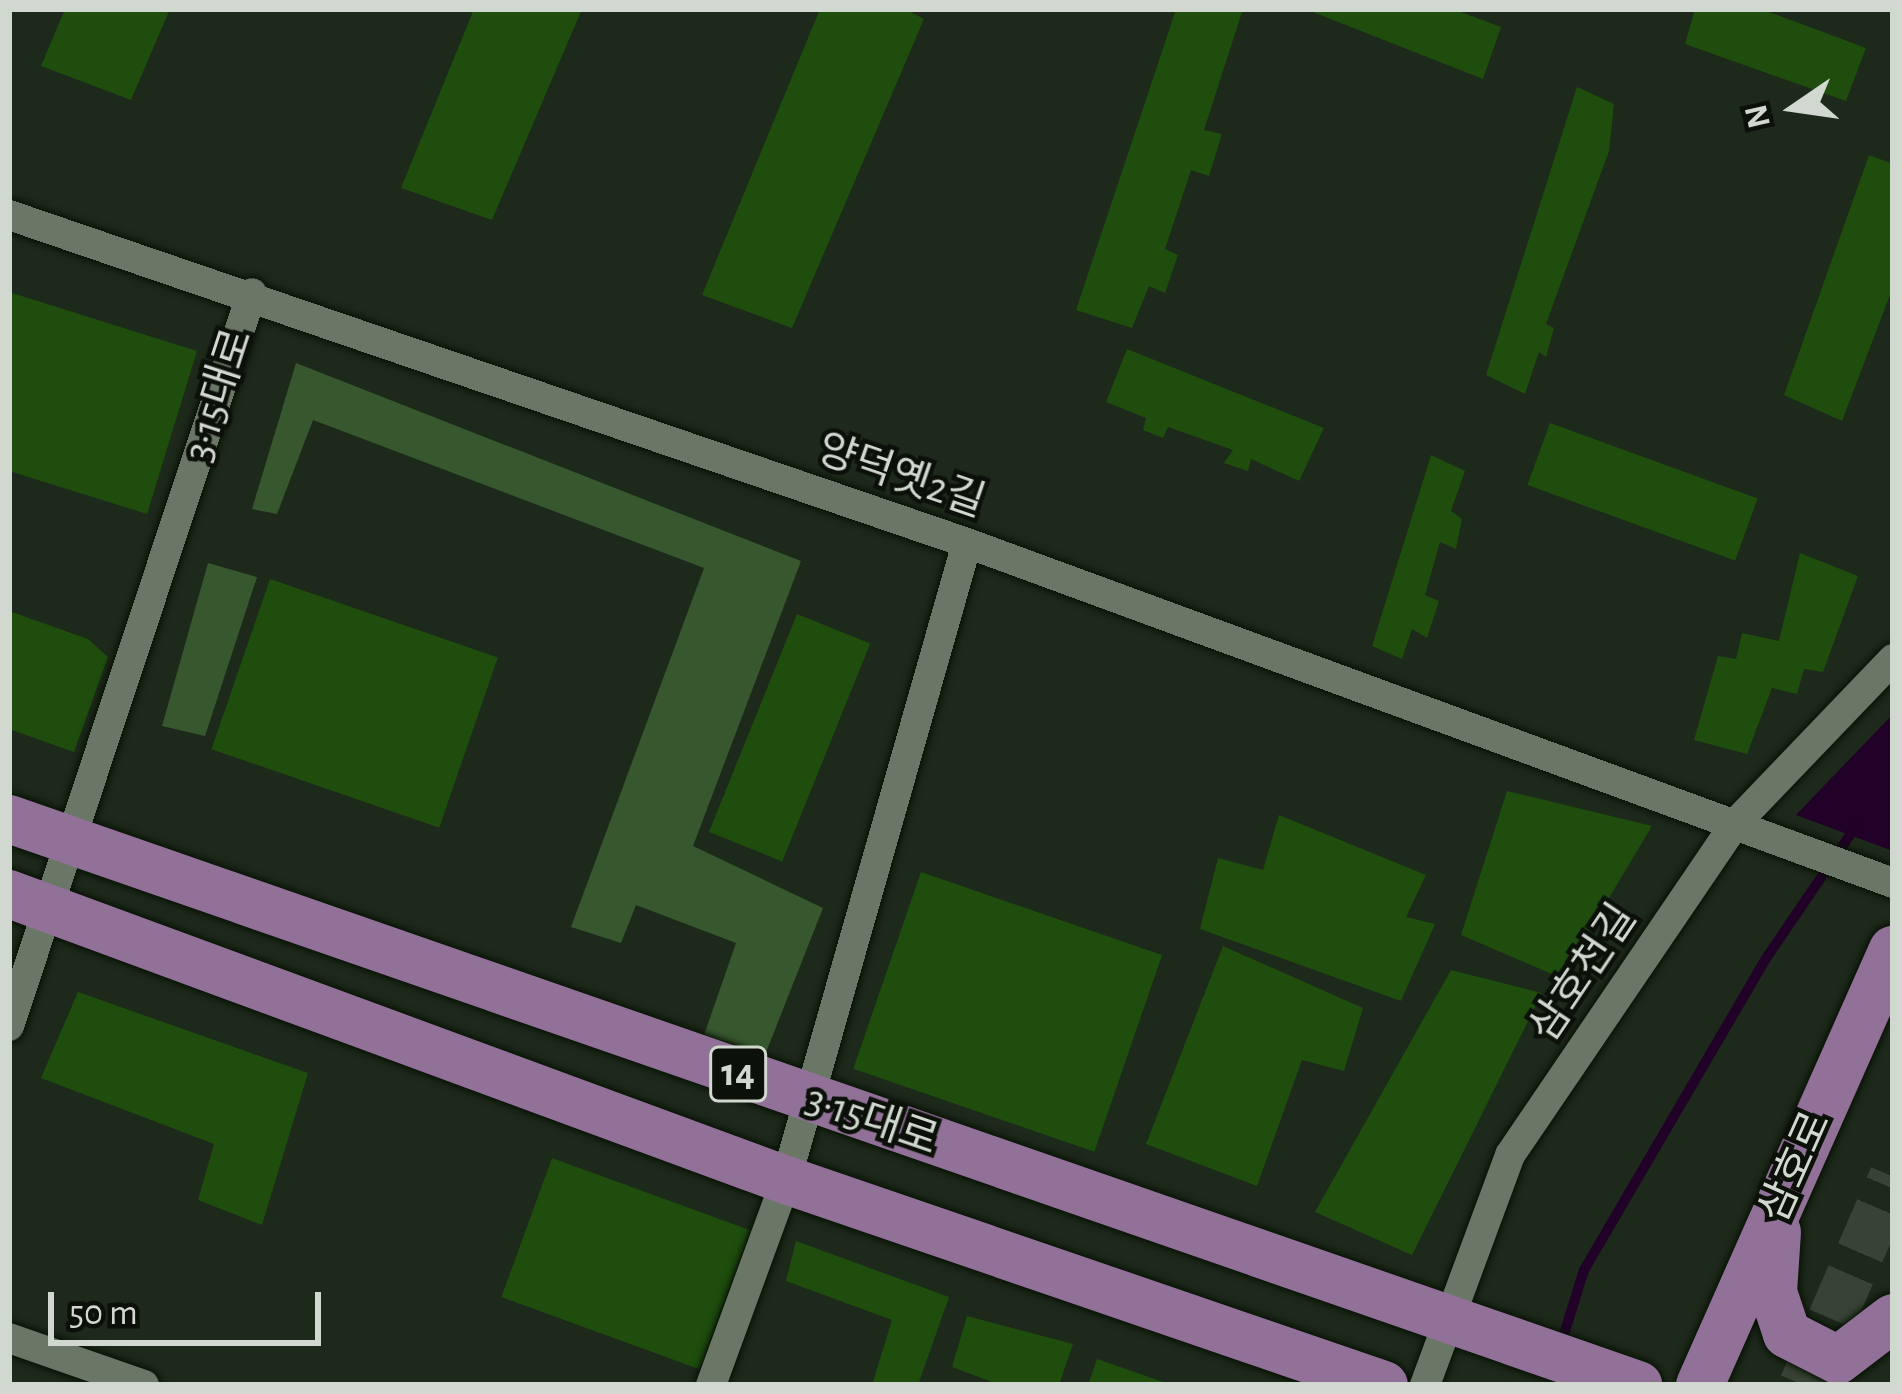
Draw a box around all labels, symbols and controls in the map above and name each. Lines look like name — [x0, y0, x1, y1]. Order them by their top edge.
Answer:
north arrow — [1734, 48, 1854, 168]
text: N — [1740, 101, 1777, 131]
street label: 3·15대로 — [173, 322, 263, 468]
street label: 양덕옛2길 — [811, 424, 991, 528]
street label: 삼호천길 — [1519, 895, 1647, 1051]
road number: 14 — [708, 1041, 768, 1107]
street label: 3·15대로 — [799, 1074, 945, 1166]
street label: 삼호로 — [1748, 1104, 1842, 1230]
scale bar — [54, 1268, 327, 1342]
text: 50 m — [69, 1295, 138, 1331]

